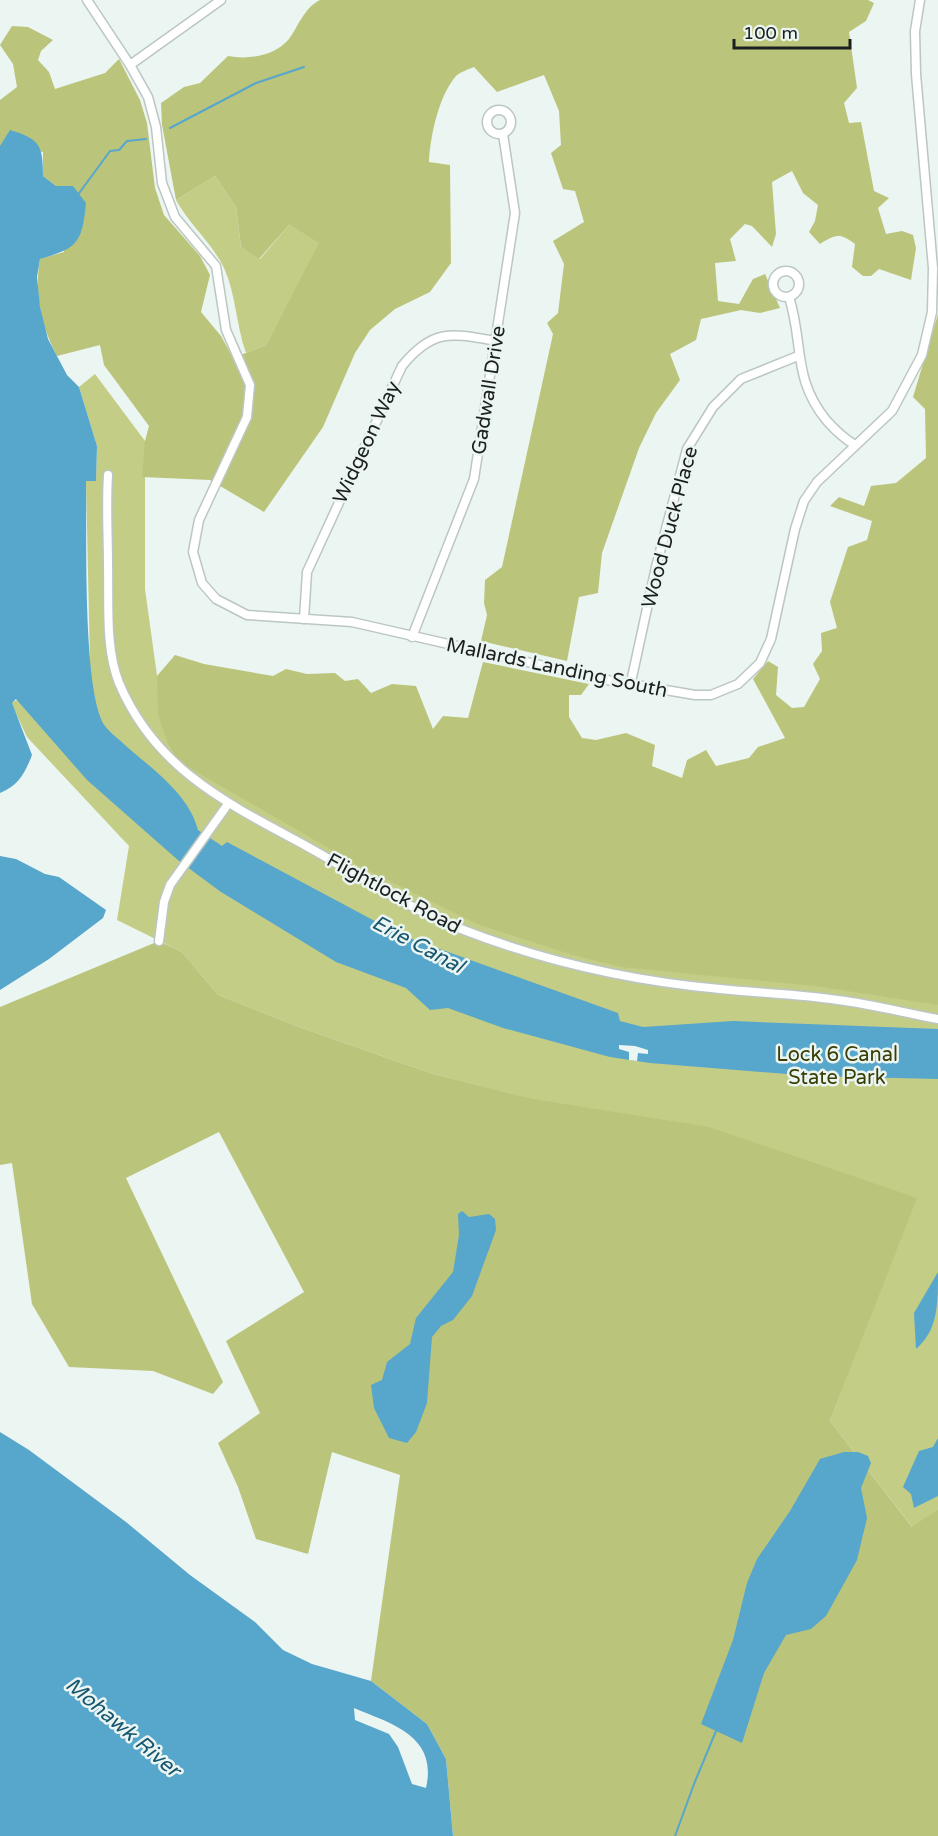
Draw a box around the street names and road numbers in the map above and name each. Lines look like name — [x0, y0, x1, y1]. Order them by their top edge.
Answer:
street label: Gadwall Drive — [467, 324, 511, 456]
street label: Widgeon Way — [328, 377, 406, 507]
street label: Wood Duck Place — [637, 444, 703, 611]
street label: Mallards Landing South — [444, 633, 670, 703]
street label: Flightlock Road — [322, 848, 465, 939]

